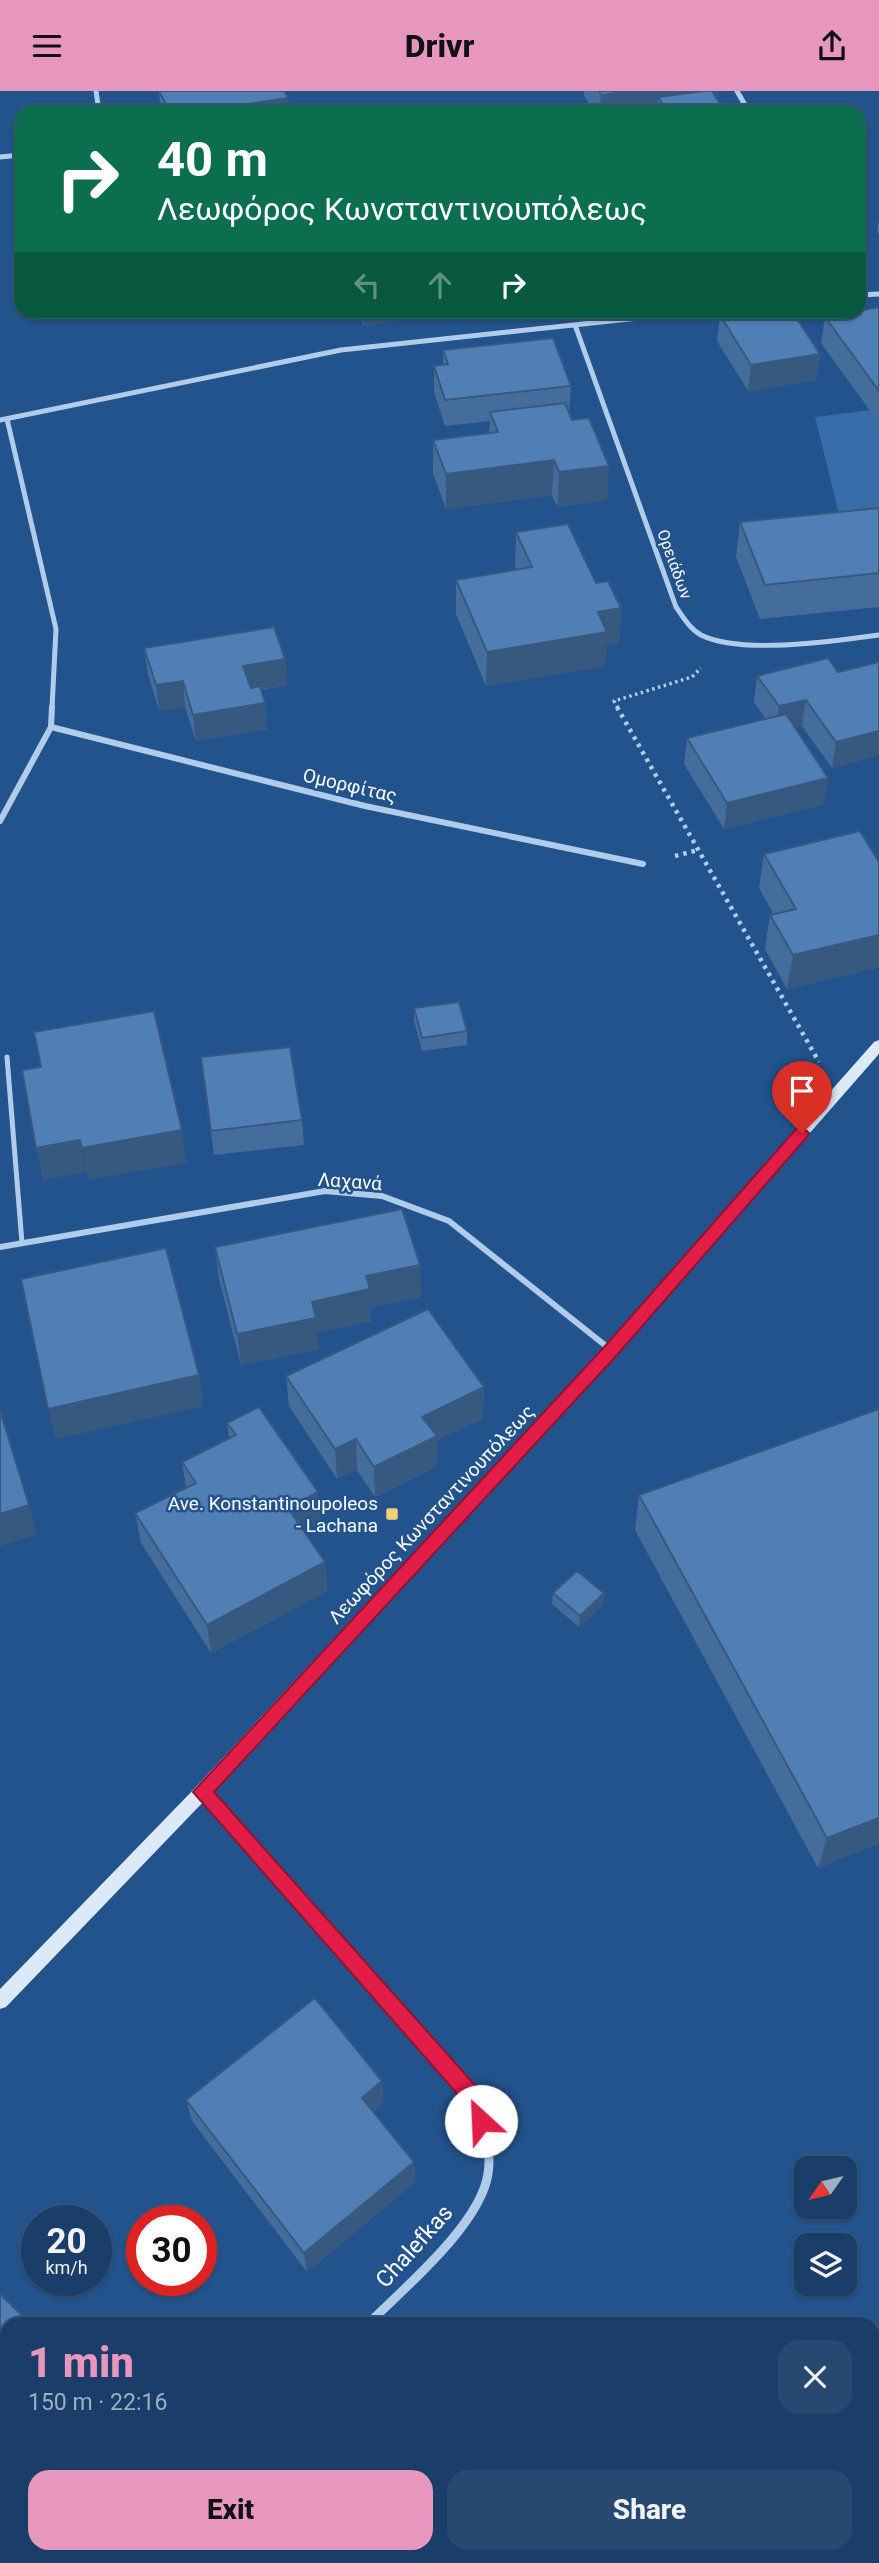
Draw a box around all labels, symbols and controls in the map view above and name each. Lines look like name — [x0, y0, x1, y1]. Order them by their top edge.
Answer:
icon: menu — [28, 27, 66, 65]
text: Drivr — [405, 27, 474, 65]
icon: share — [813, 27, 851, 65]
text: 40 m — [157, 131, 268, 188]
icon: right — [42, 133, 133, 224]
text: Λεωφόρος Κωνσταντινουπόλεως — [157, 190, 647, 228]
icon: left — [348, 266, 386, 304]
icon: ahead — [421, 266, 459, 304]
icon: right — [494, 266, 532, 304]
street label: Ορειάδων — [653, 527, 696, 602]
street label: Ομορφίτας — [301, 764, 399, 807]
pin — [772, 1061, 832, 1133]
icon: arrive — [783, 1072, 821, 1110]
street label: Λαχανά — [317, 1168, 383, 1195]
street label: Λεωφόρος Κωνσταντινουπόλεως — [324, 1400, 539, 1629]
place label: Ave. Konstantinoupoleos - Lachana — [168, 1492, 378, 1537]
marker: Ave. Konstantinoupoleos - Lachana — [384, 1506, 400, 1522]
position arrow — [444, 2084, 518, 2158]
north arrow — [794, 2156, 858, 2219]
map controls — [794, 2156, 857, 2296]
street label: Chalefkas — [370, 2199, 459, 2293]
speed limit sign: 30 — [126, 2205, 217, 2296]
text: 20 — [46, 2221, 87, 2262]
button: layers — [794, 2233, 857, 2296]
text: km/h — [45, 2257, 88, 2278]
text: 1 min — [28, 2338, 134, 2387]
button: close — [778, 2340, 852, 2414]
text: 150 m · 22:16 — [28, 2389, 167, 2416]
button: Exit — [28, 2470, 433, 2550]
button: Share — [447, 2470, 852, 2550]

